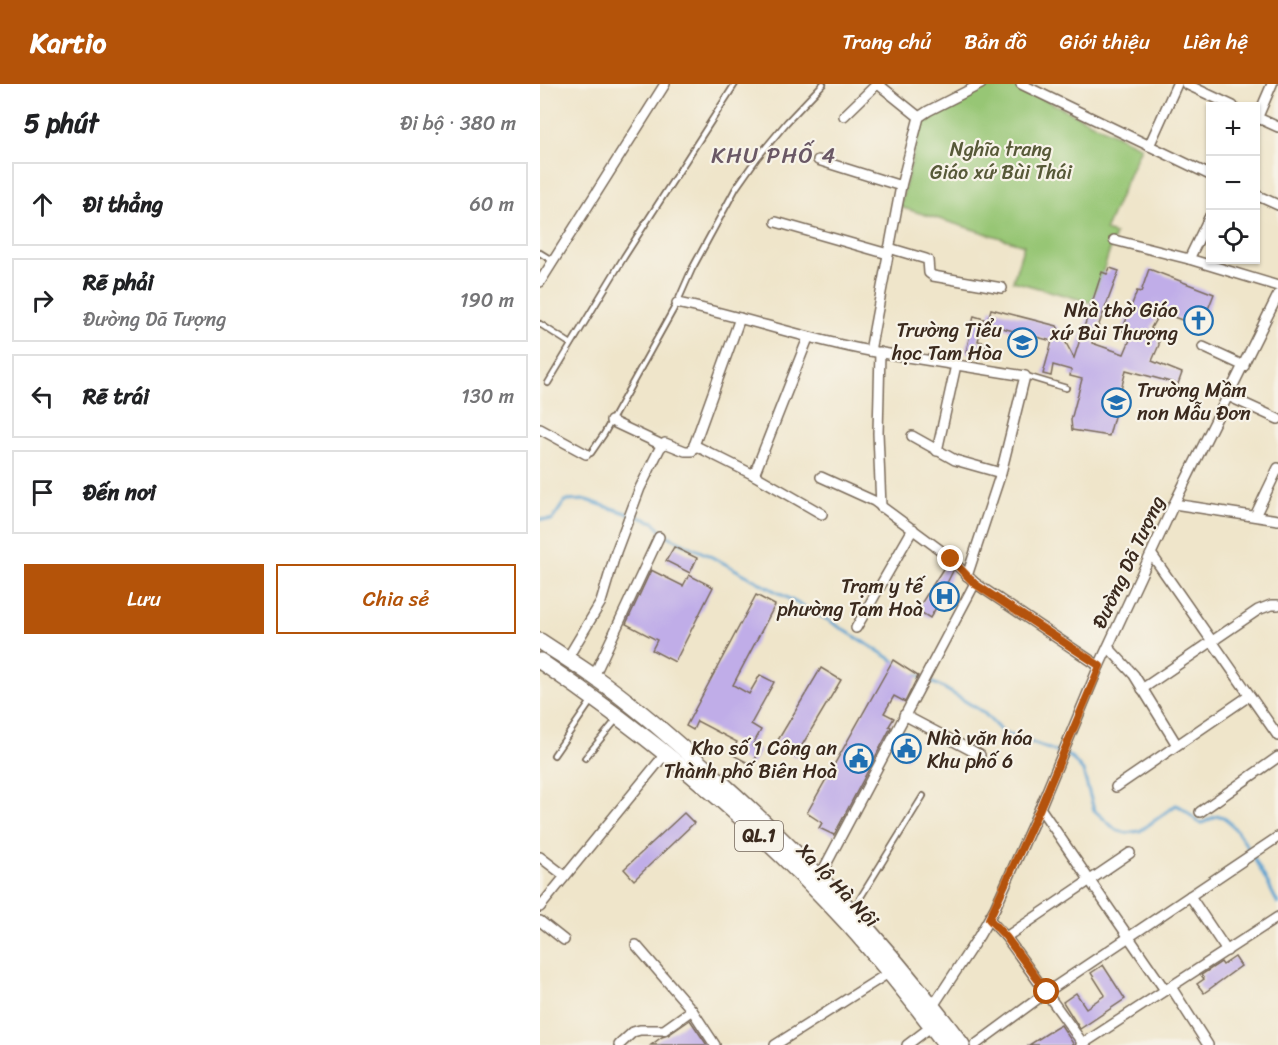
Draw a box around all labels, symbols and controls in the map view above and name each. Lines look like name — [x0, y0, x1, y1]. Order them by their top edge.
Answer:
text: Kartio — [30, 18, 106, 67]
text: Trang chủ — [842, 23, 931, 61]
text: Bản đồ — [964, 23, 1027, 61]
text: Giới thiệu — [1060, 23, 1150, 61]
text: Liên hệ — [1183, 23, 1248, 61]
text: 5 phút — [24, 100, 98, 146]
map controls — [1206, 102, 1260, 264]
button: + — [1206, 102, 1260, 156]
text: Đi bộ · 380 m — [400, 106, 516, 141]
park label: Nghĩa trang Giáo xứ Bùi Thái — [930, 132, 1073, 190]
district label: KHU PHỐ 4 — [711, 136, 837, 175]
button: − — [1206, 156, 1260, 210]
text: Đi thẳng — [83, 185, 163, 224]
text: 60 m — [469, 187, 514, 222]
icon: ahead — [26, 188, 59, 221]
button: locate — [1206, 210, 1260, 264]
text: Rẽ phải — [83, 263, 154, 302]
text: 190 m — [460, 283, 514, 318]
icon: right — [26, 284, 59, 317]
place label: Nhà thờ Giáo xứ Bùi Thượng — [1050, 293, 1178, 351]
text: Đường Dã Tượng — [83, 302, 226, 337]
church icon: Nhà thờ Giáo xứ Bùi Thượng — [1183, 305, 1215, 337]
place label: Trường Tiểu học Tam Hòa — [891, 313, 1003, 371]
school or university icon: Trường Tiểu học Tam Hòa — [1007, 326, 1039, 358]
place label: Trường Mầm non Mẫu Đơn — [1137, 373, 1251, 431]
text: Rẽ trái — [83, 377, 149, 416]
text: 130 m — [461, 379, 514, 414]
icon: left — [26, 380, 59, 413]
school or university icon: Trường Mầm non Mẫu Đơn — [1100, 386, 1132, 418]
text: Đến nơi — [83, 473, 156, 512]
icon: arrive — [26, 476, 59, 509]
street label: Đường Dã Tượng — [1082, 490, 1175, 635]
route end — [937, 545, 963, 571]
button: Lưu — [24, 564, 264, 634]
button: Chia sẻ — [276, 564, 516, 634]
place label: Trạm y tế phường Tam Hoà — [776, 569, 926, 627]
hospital icon: Trạm y tế phường Tam Hoà — [928, 581, 960, 613]
place label: Nhà văn hóa Khu phố 6 — [927, 721, 1033, 779]
place label: Kho số 1 Công an Thành phố Biên Hoà — [664, 731, 837, 789]
public building icon: Nhà văn hóa Khu phố 6 — [890, 733, 922, 765]
public building icon: Kho số 1 Công an Thành phố Biên Hoà — [842, 743, 874, 775]
road number: QL.1 — [735, 821, 783, 851]
street label: Xa lộ Hà Nội — [787, 834, 888, 937]
route start — [1033, 978, 1059, 1004]

